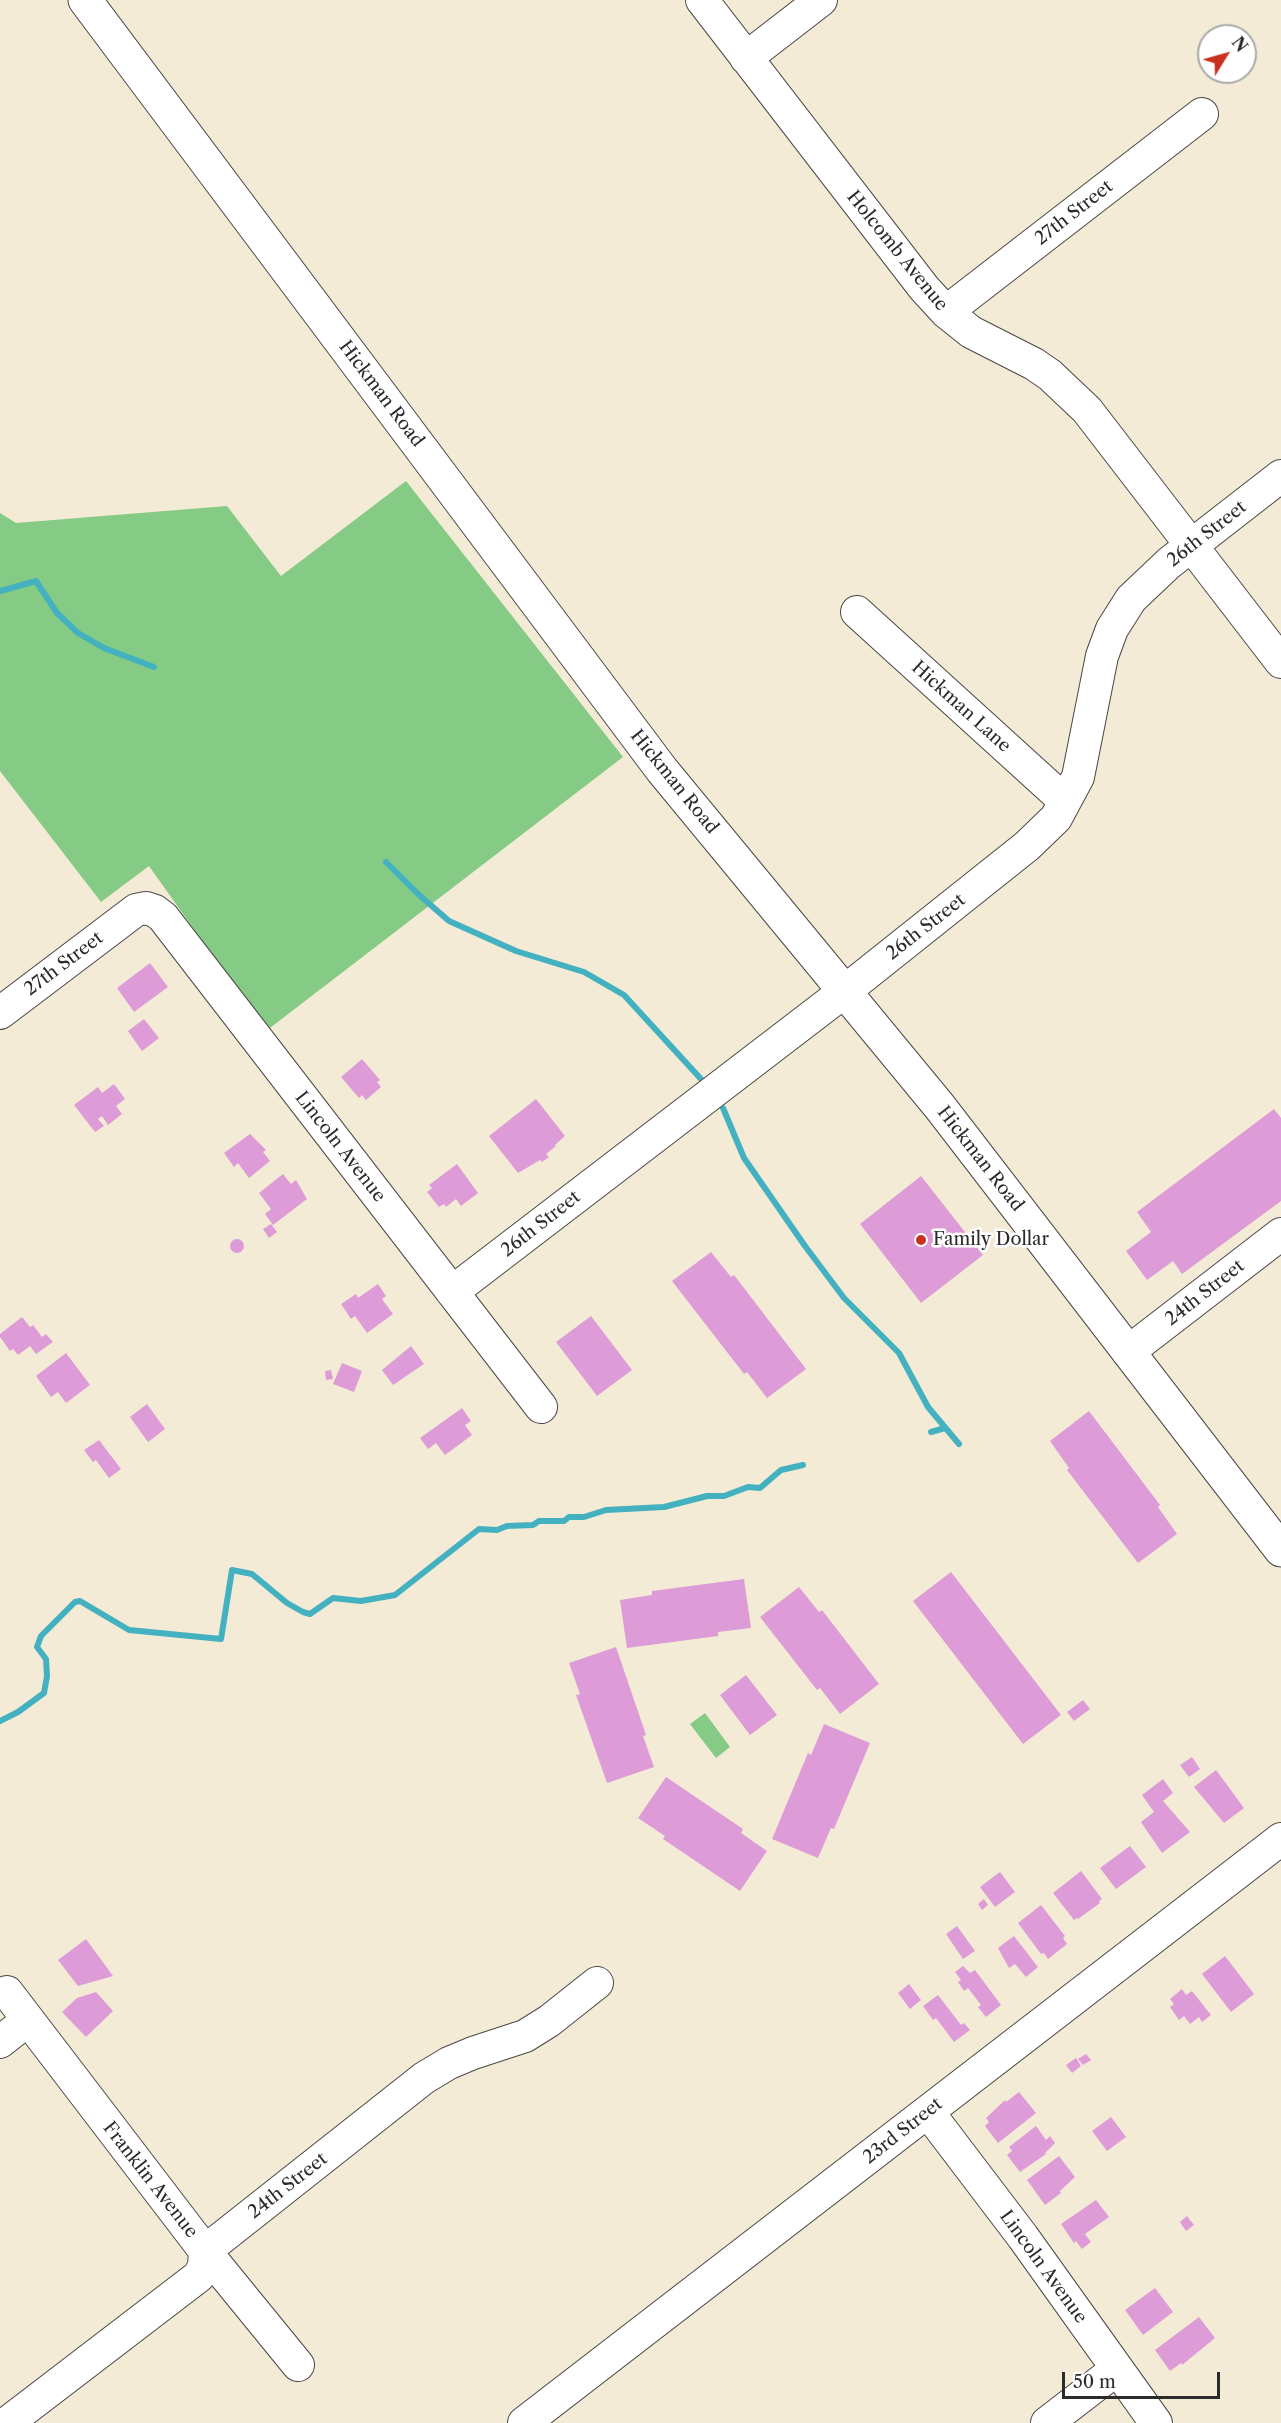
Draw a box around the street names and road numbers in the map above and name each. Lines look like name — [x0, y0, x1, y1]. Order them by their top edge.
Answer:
street label: 27th Street — [1031, 176, 1117, 250]
street label: Holcomb Avenue — [842, 187, 952, 315]
street label: Hickman Road — [334, 337, 428, 451]
street label: 26th Street — [1163, 496, 1251, 572]
street label: Hickman Lane — [907, 657, 1015, 757]
street label: Hickman Road — [625, 726, 723, 838]
street label: 26th Street — [882, 889, 970, 965]
street label: 27th Street — [21, 927, 107, 1001]
street label: Lincoln Avenue — [290, 1087, 390, 1207]
street label: Hickman Road — [932, 1102, 1028, 1216]
street label: 26th Street — [497, 1186, 585, 1262]
street label: 24th Street — [1161, 1255, 1249, 1331]
street label: 23rd Street — [859, 2093, 947, 2169]
street label: Franklin Avenue — [98, 2118, 202, 2242]
street label: 24th Street — [244, 2148, 332, 2224]
street label: Lincoln Avenue — [995, 2206, 1091, 2328]

